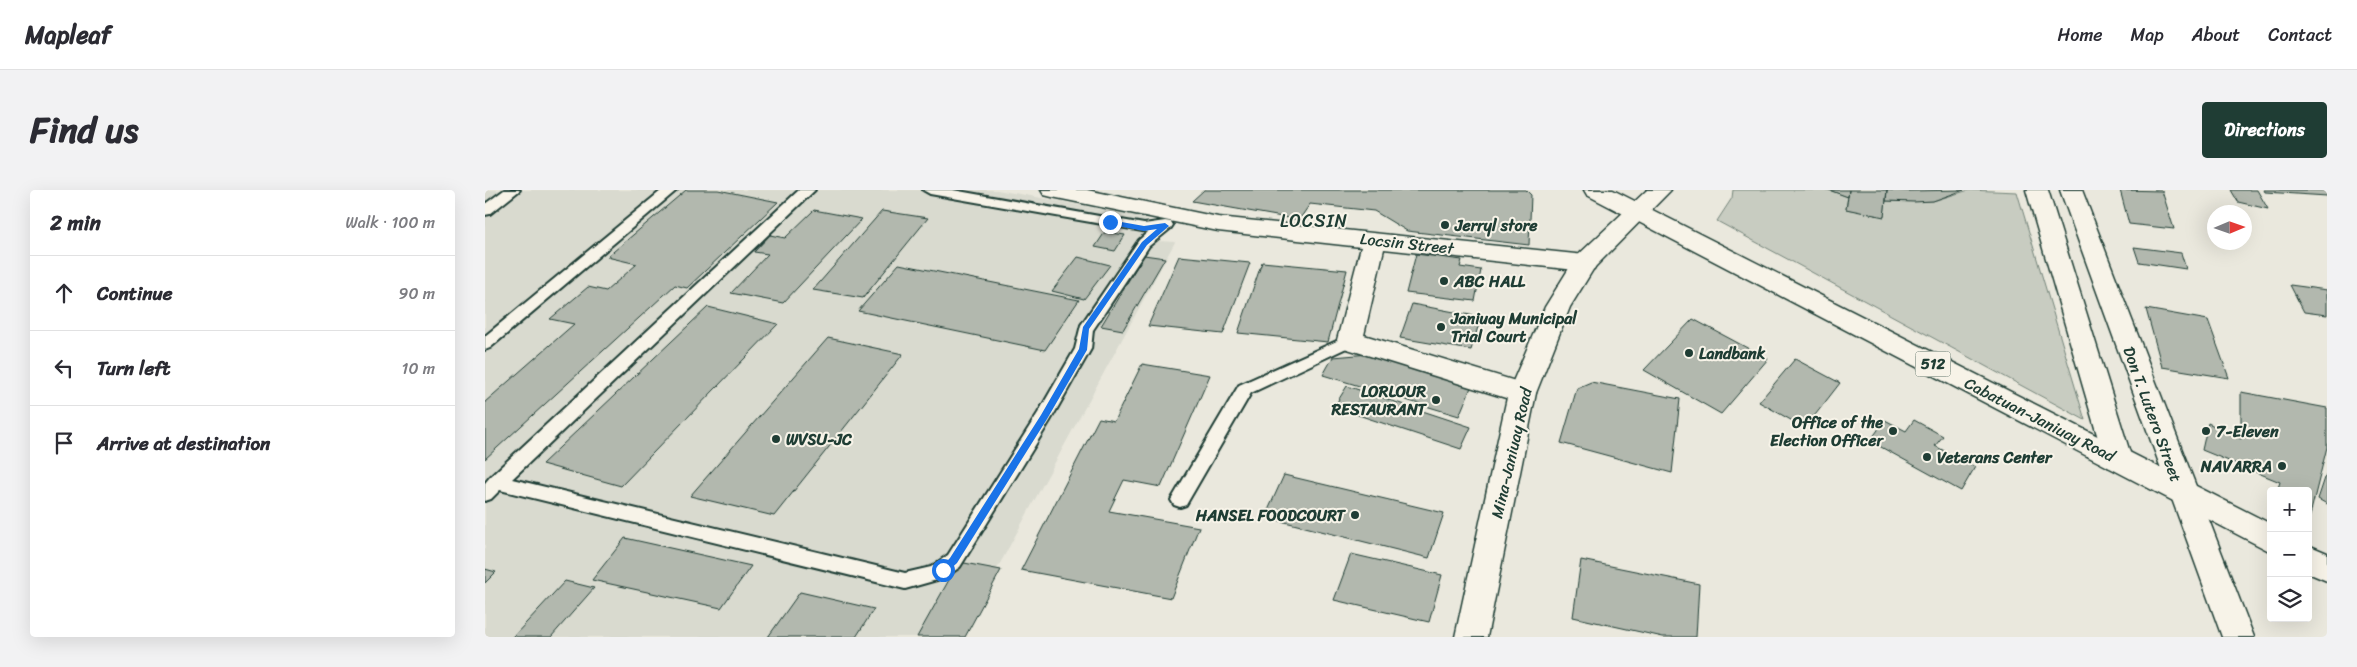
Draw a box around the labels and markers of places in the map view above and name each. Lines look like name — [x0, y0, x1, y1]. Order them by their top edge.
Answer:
place label: Jerryl store — [1454, 211, 1538, 240]
marker: Jerryl store — [1439, 219, 1451, 231]
place label: ABC HALL — [1453, 267, 1526, 296]
marker: ABC HALL — [1438, 275, 1450, 287]
place label: Janiuay Municipal Trial Court — [1450, 304, 1578, 351]
marker: Janiuay Municipal Trial Court — [1435, 321, 1447, 333]
place label: Landbank — [1699, 339, 1766, 368]
marker: Landbank — [1683, 347, 1695, 359]
place label: LORLOUR RESTAURANT — [1330, 377, 1427, 424]
marker: LORLOUR RESTAURANT — [1430, 394, 1442, 406]
place label: Office of the Election Officer — [1770, 408, 1884, 455]
place label: 7-Eleven — [2216, 417, 2279, 446]
place label: WVSU-JC — [786, 425, 852, 454]
marker: Office of the Election Officer — [1887, 425, 1899, 437]
marker: 7-Eleven — [2200, 425, 2212, 437]
marker: WVSU-JC — [770, 433, 782, 445]
place label: Veterans Center — [1937, 443, 2053, 472]
marker: Veterans Center — [1921, 451, 1933, 463]
place label: NAVARRA — [2200, 452, 2272, 481]
marker: NAVARRA — [2276, 460, 2288, 472]
place label: HANSEL FOODCOURT — [1195, 501, 1346, 530]
marker: HANSEL FOODCOURT — [1349, 509, 1361, 521]

